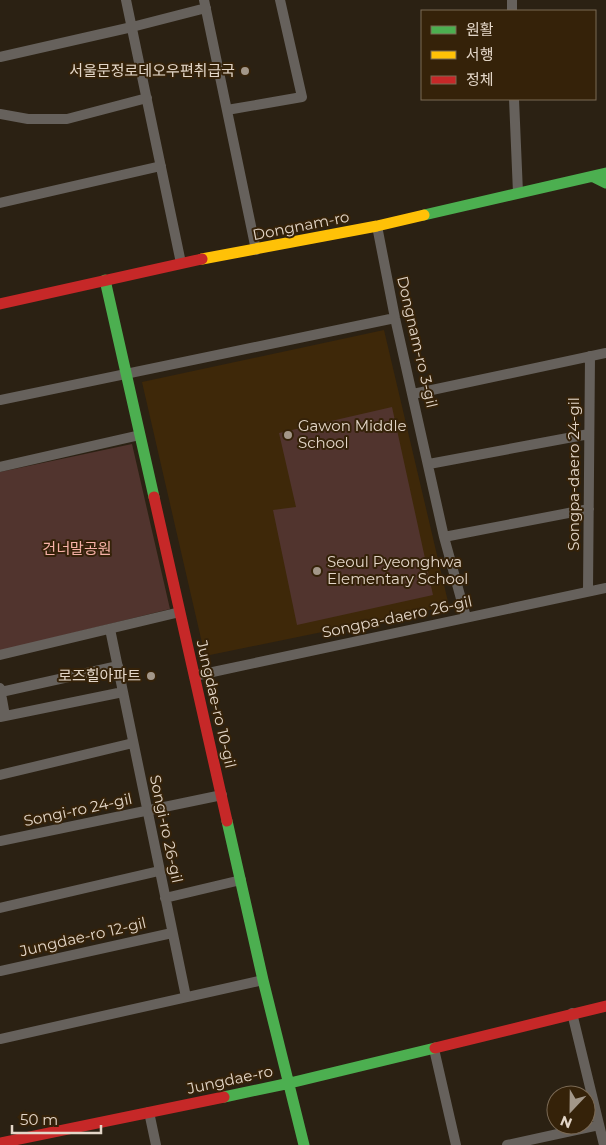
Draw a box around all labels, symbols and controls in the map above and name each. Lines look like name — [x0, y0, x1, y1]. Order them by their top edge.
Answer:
legend — [421, 10, 596, 100]
text: 원활 — [466, 20, 494, 39]
text: 서행 — [466, 45, 494, 64]
place label: 서울문정로데오우편취급국 — [69, 61, 235, 80]
marker: 서울문정로데오우편취급국 — [239, 65, 251, 77]
text: 정체 — [466, 70, 494, 89]
street label: Dongnam-ro — [251, 207, 351, 244]
street label: Dongnam-ro 3-gil — [393, 274, 442, 410]
street label: Songpa-daero 24-gil — [564, 397, 583, 551]
place label: Gawon Middle School — [298, 416, 407, 452]
marker: Gawon Middle School — [282, 429, 294, 441]
park label: 건너말공원 — [42, 539, 112, 558]
place label: Seoul Pyeonghwa Elementary School — [327, 552, 468, 588]
marker: Seoul Pyeonghwa Elementary School — [311, 565, 323, 577]
street label: Songpa-daero 26-gil — [320, 591, 474, 642]
street label: Jungdae-ro 10-gil — [192, 637, 240, 770]
place label: 로즈힐아파트 — [58, 666, 141, 685]
marker: 로즈힐아파트 — [145, 670, 157, 682]
street label: Songi-ro 26-gil — [146, 773, 187, 885]
street label: Songi-ro 24-gil — [22, 789, 134, 830]
street label: Jungdae-ro 12-gil — [17, 913, 148, 961]
street label: Jungdae-ro — [184, 1061, 275, 1098]
north arrow — [546, 1085, 596, 1135]
scale bar — [12, 1102, 101, 1134]
text: 50 m — [20, 1110, 58, 1129]
text: N — [558, 1112, 575, 1133]

